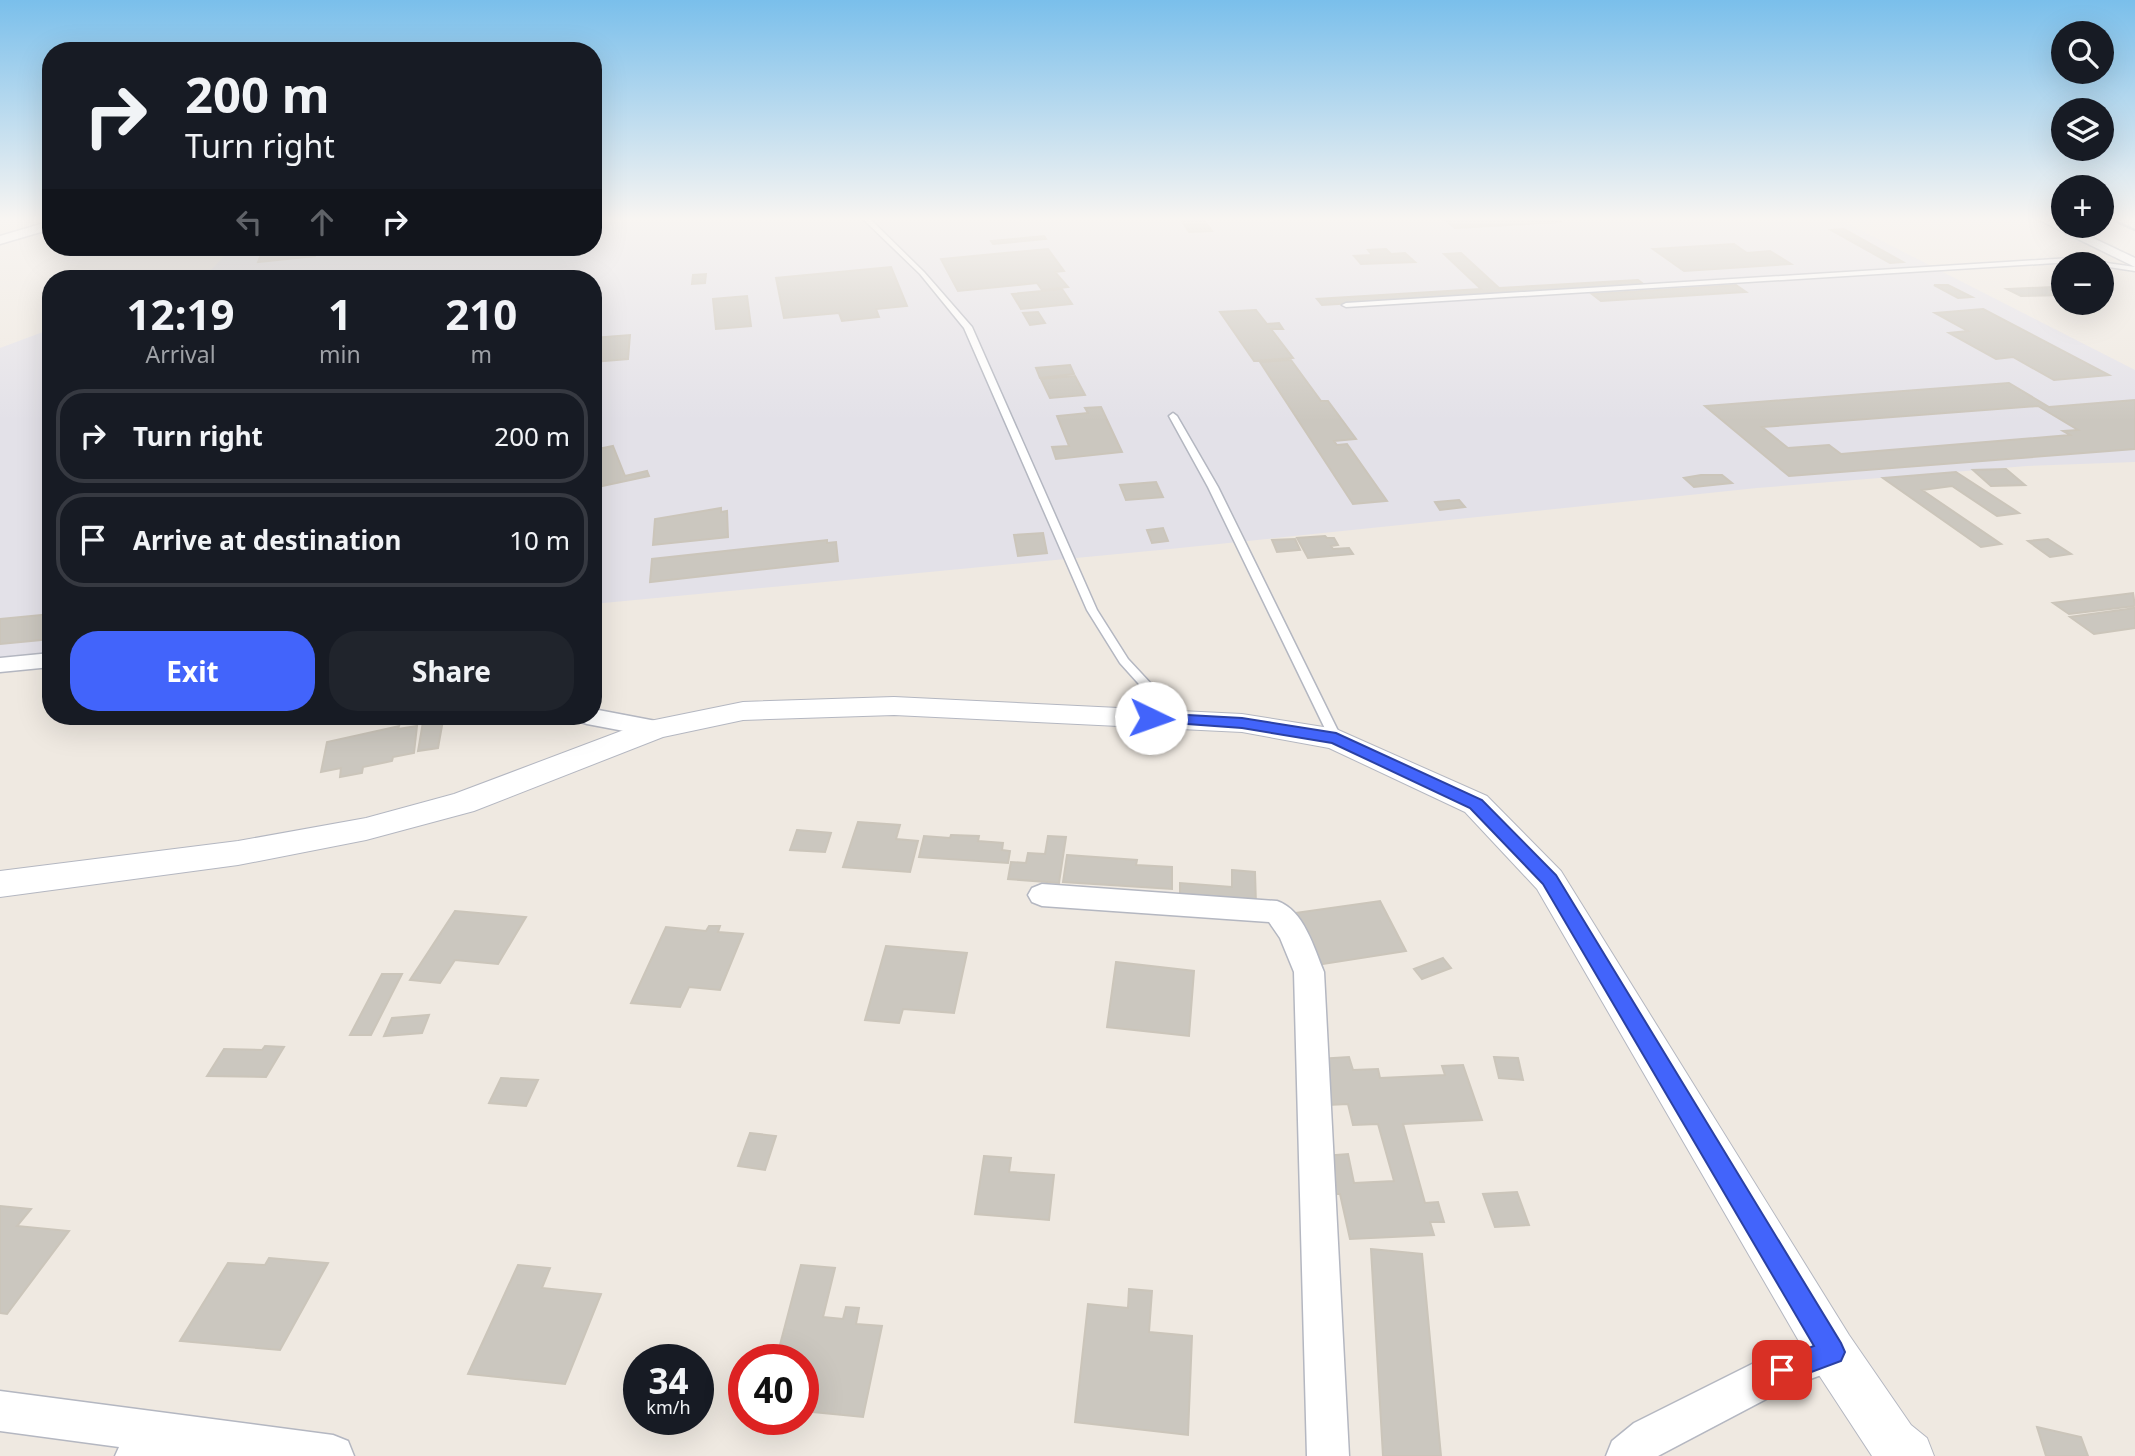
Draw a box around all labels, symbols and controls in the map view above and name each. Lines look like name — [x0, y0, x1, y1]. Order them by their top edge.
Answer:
map controls — [2051, 21, 2114, 315]
button: search — [2051, 21, 2114, 84]
text: 200 m — [185, 61, 330, 127]
icon: right — [70, 70, 161, 161]
button: layers — [2051, 98, 2114, 161]
text: Turn right — [185, 124, 335, 167]
button: + — [2051, 175, 2114, 238]
icon: left — [230, 203, 268, 241]
icon: ahead — [303, 203, 341, 241]
icon: right — [376, 203, 414, 241]
button: − — [2051, 252, 2114, 315]
text: 12:19 — [127, 285, 234, 342]
text: 1 — [328, 285, 352, 342]
text: 210 — [445, 285, 517, 342]
text: Arrival — [145, 338, 216, 370]
text: min — [319, 338, 361, 370]
text: m — [471, 338, 492, 370]
icon: right — [74, 417, 112, 455]
text: Turn right — [133, 418, 263, 454]
text: 200 m — [494, 418, 570, 454]
icon: arrive — [74, 521, 112, 559]
text: Arrive at destination — [133, 522, 402, 558]
text: 10 m — [509, 522, 570, 558]
button: Exit — [70, 631, 315, 711]
button: Share — [329, 631, 574, 711]
position arrow — [1114, 681, 1188, 755]
pin — [1752, 1340, 1812, 1400]
speed limit sign: 40 — [728, 1344, 819, 1435]
icon: arrive — [1763, 1351, 1801, 1389]
text: 34 — [648, 1357, 689, 1404]
text: km/h — [646, 1395, 691, 1419]

